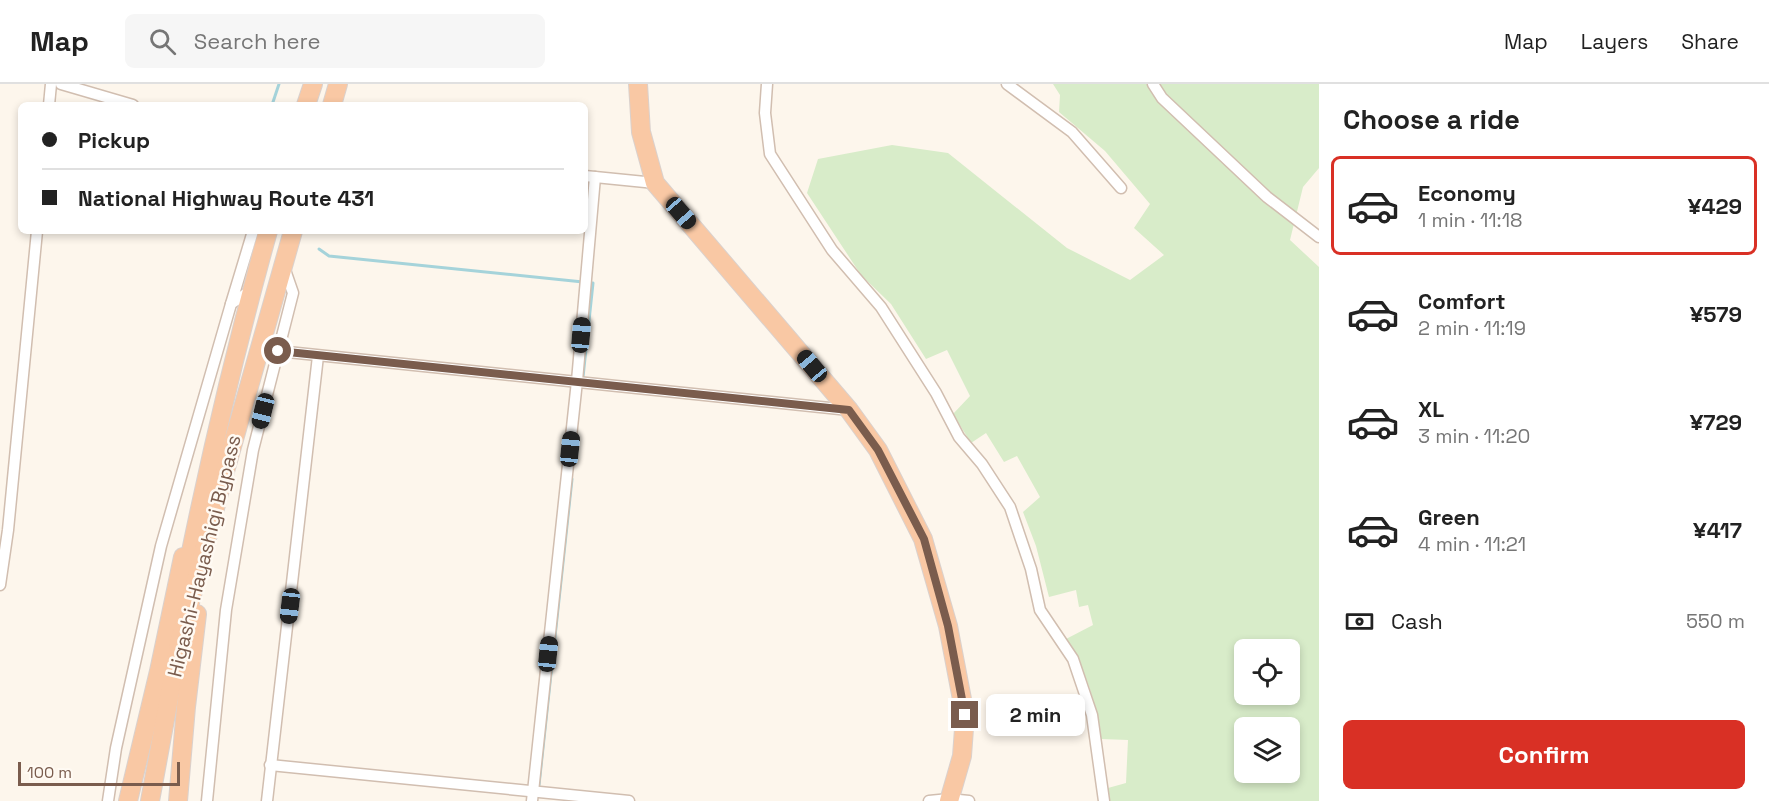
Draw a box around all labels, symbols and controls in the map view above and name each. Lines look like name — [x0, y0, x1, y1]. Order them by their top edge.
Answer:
search box — [125, 14, 545, 68]
text: Map — [30, 23, 89, 59]
icon: search — [146, 25, 179, 58]
text: Search here — [194, 27, 321, 55]
text: Map — [1504, 28, 1548, 55]
text: Layers — [1581, 28, 1648, 55]
text: Share — [1681, 28, 1739, 55]
text: Choose a ride — [1343, 102, 1520, 137]
text: Pickup — [78, 126, 150, 154]
icon: car — [1346, 179, 1400, 233]
text: Economy — [1418, 179, 1516, 207]
text: National Highway Route 431 — [78, 184, 374, 212]
text: ¥429 — [1688, 192, 1742, 220]
car — [662, 194, 700, 232]
text: 1 min · 11:18 — [1418, 207, 1522, 233]
icon: car — [1346, 287, 1400, 341]
text: Comfort — [1418, 287, 1506, 315]
text: ¥579 — [1690, 300, 1742, 328]
text: 2 min · 11:19 — [1418, 315, 1526, 341]
car — [570, 316, 592, 354]
route start — [264, 337, 291, 364]
car — [794, 346, 830, 386]
car — [250, 391, 276, 431]
icon: car — [1346, 395, 1400, 449]
text: XL — [1418, 395, 1444, 423]
text: ¥729 — [1690, 408, 1742, 436]
text: 3 min · 11:20 — [1418, 423, 1530, 449]
car — [559, 430, 581, 468]
street label: Higashi-Hayashigi Bypass — [161, 432, 247, 680]
icon: car — [1346, 503, 1400, 557]
text: Green — [1418, 503, 1480, 531]
text: ¥417 — [1693, 516, 1742, 544]
text: 4 min · 11:21 — [1418, 531, 1526, 557]
car — [279, 587, 301, 625]
icon: cash — [1343, 605, 1376, 638]
text: Cash — [1391, 607, 1443, 635]
text: 550 m — [1686, 608, 1745, 634]
car — [537, 635, 559, 673]
map controls — [1234, 639, 1300, 783]
button: locate — [1234, 639, 1300, 705]
callout: 2 min — [986, 694, 1085, 736]
route end — [951, 701, 978, 728]
text: 2 min — [1010, 702, 1061, 728]
button: layers — [1234, 717, 1300, 783]
button: Confirm — [1343, 720, 1745, 789]
scale bar — [18, 759, 180, 786]
text: 100 m — [27, 762, 72, 783]

